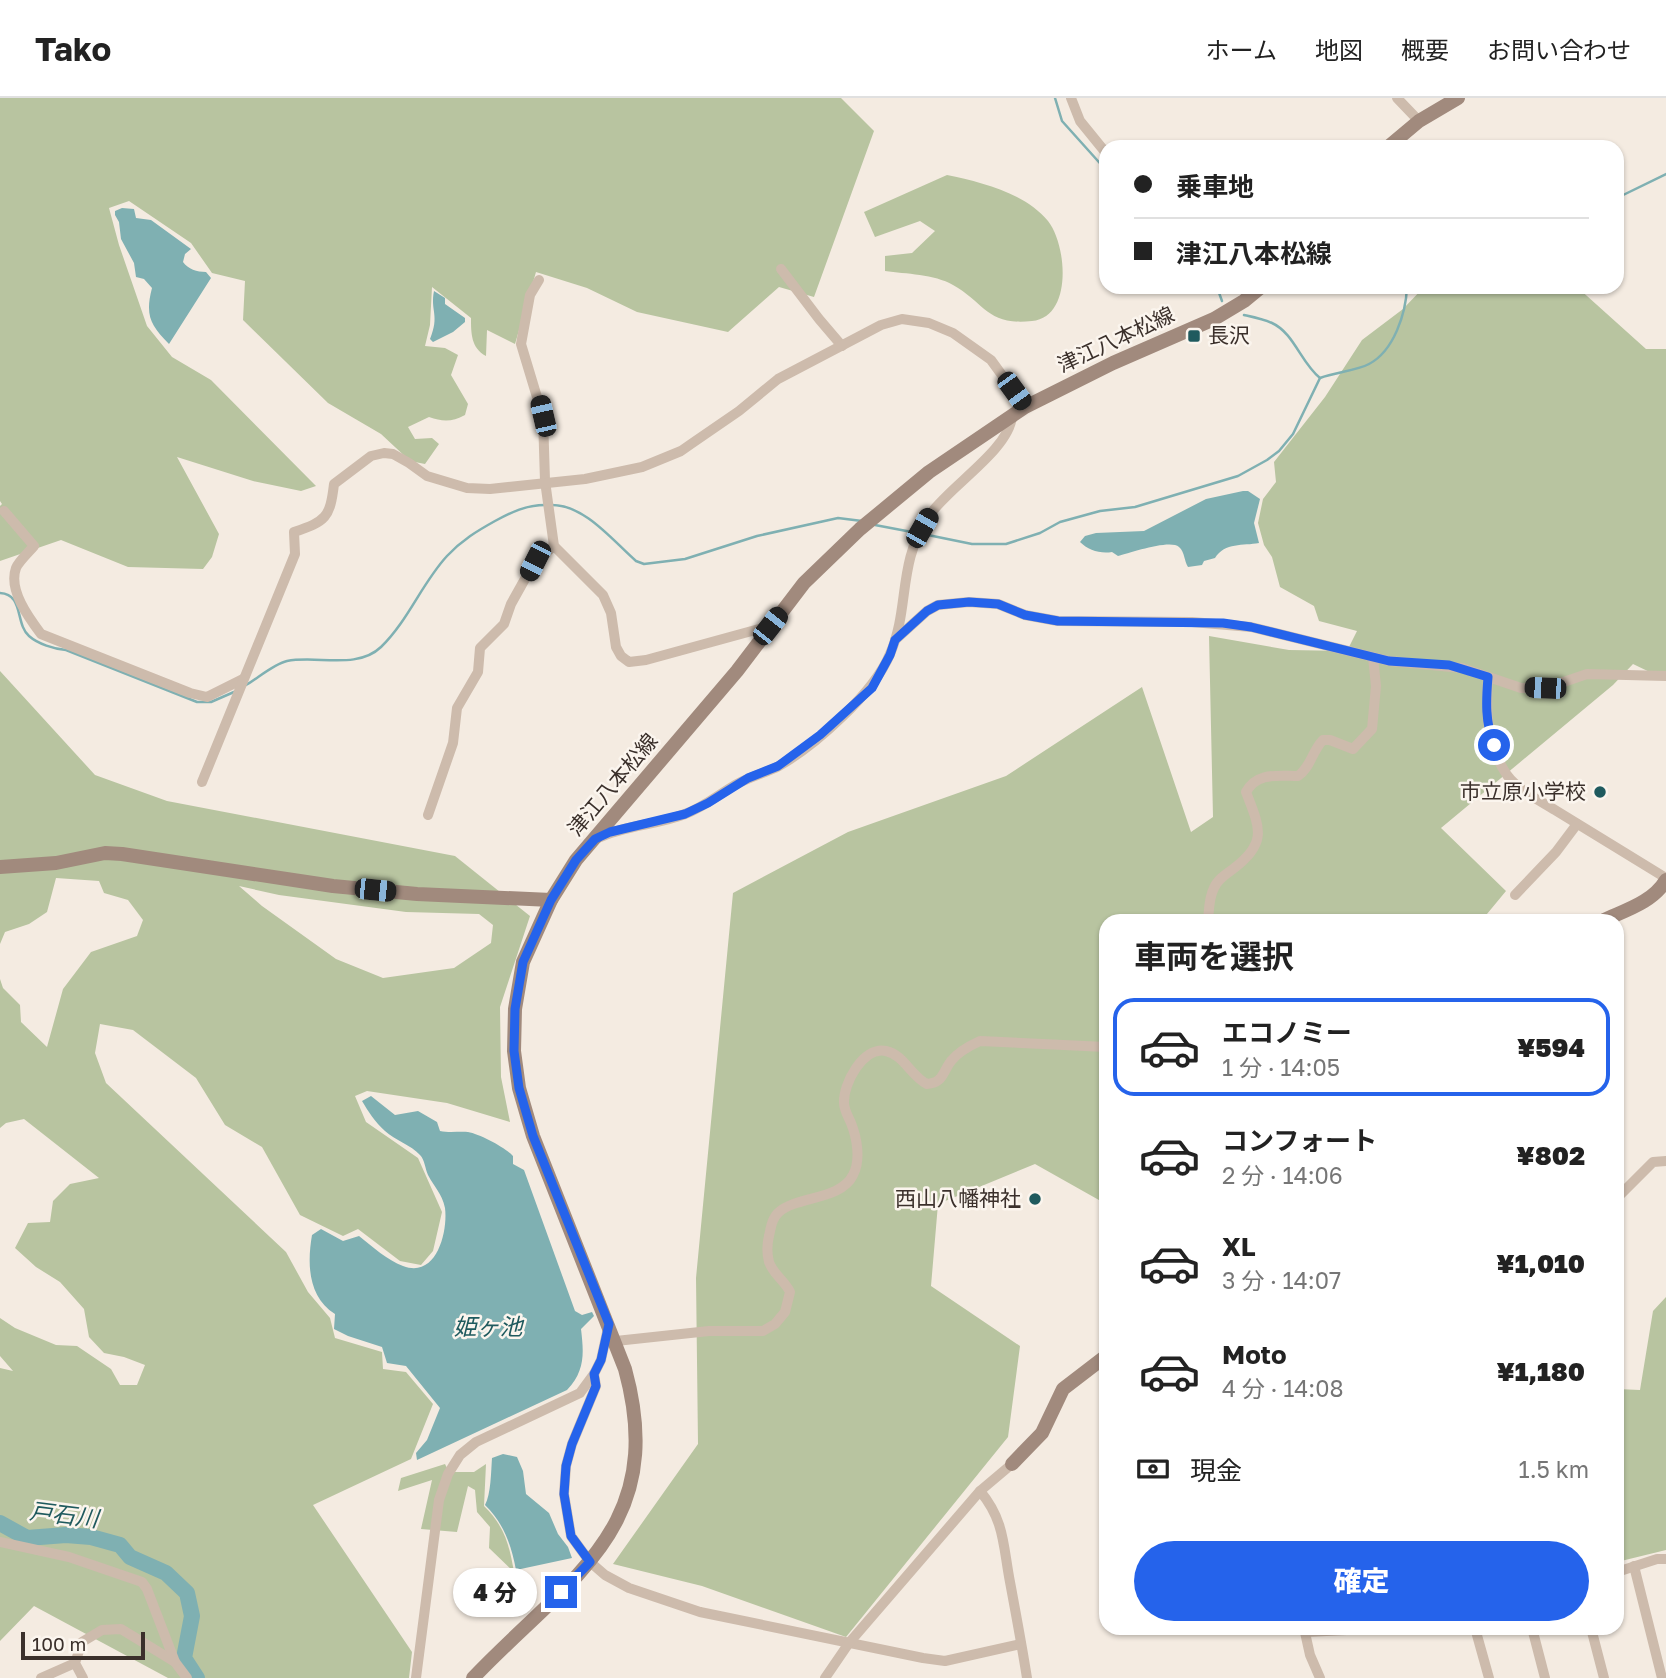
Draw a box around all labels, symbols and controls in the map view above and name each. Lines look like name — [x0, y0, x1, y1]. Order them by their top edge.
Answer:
text: Tako — [35, 29, 111, 68]
text: ホーム — [1206, 35, 1277, 64]
text: 地図 — [1315, 35, 1363, 64]
text: 概要 — [1401, 35, 1449, 64]
text: お問い合わせ — [1487, 35, 1631, 64]
text: 乗車地 — [1176, 171, 1254, 202]
text: 津江八本松線 — [1176, 238, 1332, 269]
street label: 津江八本松線 — [1053, 301, 1178, 378]
place label: 長沢 — [1208, 322, 1250, 348]
marker: 長沢 — [1186, 328, 1202, 344]
car — [994, 368, 1035, 414]
car — [529, 393, 558, 439]
car — [903, 505, 942, 551]
car — [517, 538, 554, 584]
car — [749, 603, 792, 649]
car — [1524, 677, 1567, 699]
street label: 津江八本松線 — [562, 728, 663, 841]
route start — [1478, 729, 1510, 761]
place label: 市立原小学校 — [1460, 778, 1586, 804]
marker: 市立原小学校 — [1592, 784, 1608, 800]
car — [354, 877, 397, 903]
text: 車両を選択 — [1134, 937, 1294, 975]
icon: car — [1138, 1016, 1201, 1079]
text: エコノミー — [1222, 1017, 1352, 1048]
text: ¥594 — [1517, 1032, 1585, 1063]
text: 1 分 · 14:05 — [1222, 1053, 1340, 1081]
icon: car — [1138, 1124, 1201, 1187]
text: コンフォート — [1222, 1125, 1377, 1156]
text: ¥802 — [1516, 1140, 1585, 1171]
text: 2 分 · 14:06 — [1222, 1161, 1343, 1189]
place label: 西山八幡神社 — [895, 1185, 1021, 1211]
marker: 西山八幡神社 — [1027, 1191, 1043, 1207]
text: XL — [1222, 1231, 1256, 1262]
icon: car — [1138, 1232, 1201, 1295]
text: ¥1,010 — [1496, 1248, 1585, 1279]
text: 3 分 · 14:07 — [1222, 1266, 1341, 1294]
water label: 姫ヶ池 — [454, 1312, 525, 1340]
text: Moto — [1222, 1339, 1287, 1370]
icon: car — [1138, 1340, 1201, 1403]
text: ¥1,180 — [1496, 1356, 1585, 1387]
text: 4 分 · 14:08 — [1222, 1374, 1344, 1402]
icon: cash — [1134, 1450, 1172, 1488]
text: 現金 — [1190, 1455, 1242, 1486]
text: 1.5 km — [1519, 1455, 1589, 1483]
water label: 戸石川 — [28, 1496, 103, 1532]
button: 確定 — [1134, 1541, 1589, 1621]
callout: 4 分 — [452, 1568, 536, 1616]
route end — [545, 1576, 577, 1608]
text: 4 分 — [473, 1578, 517, 1606]
scale bar — [21, 1629, 145, 1661]
text: 100 m — [32, 1632, 86, 1655]

